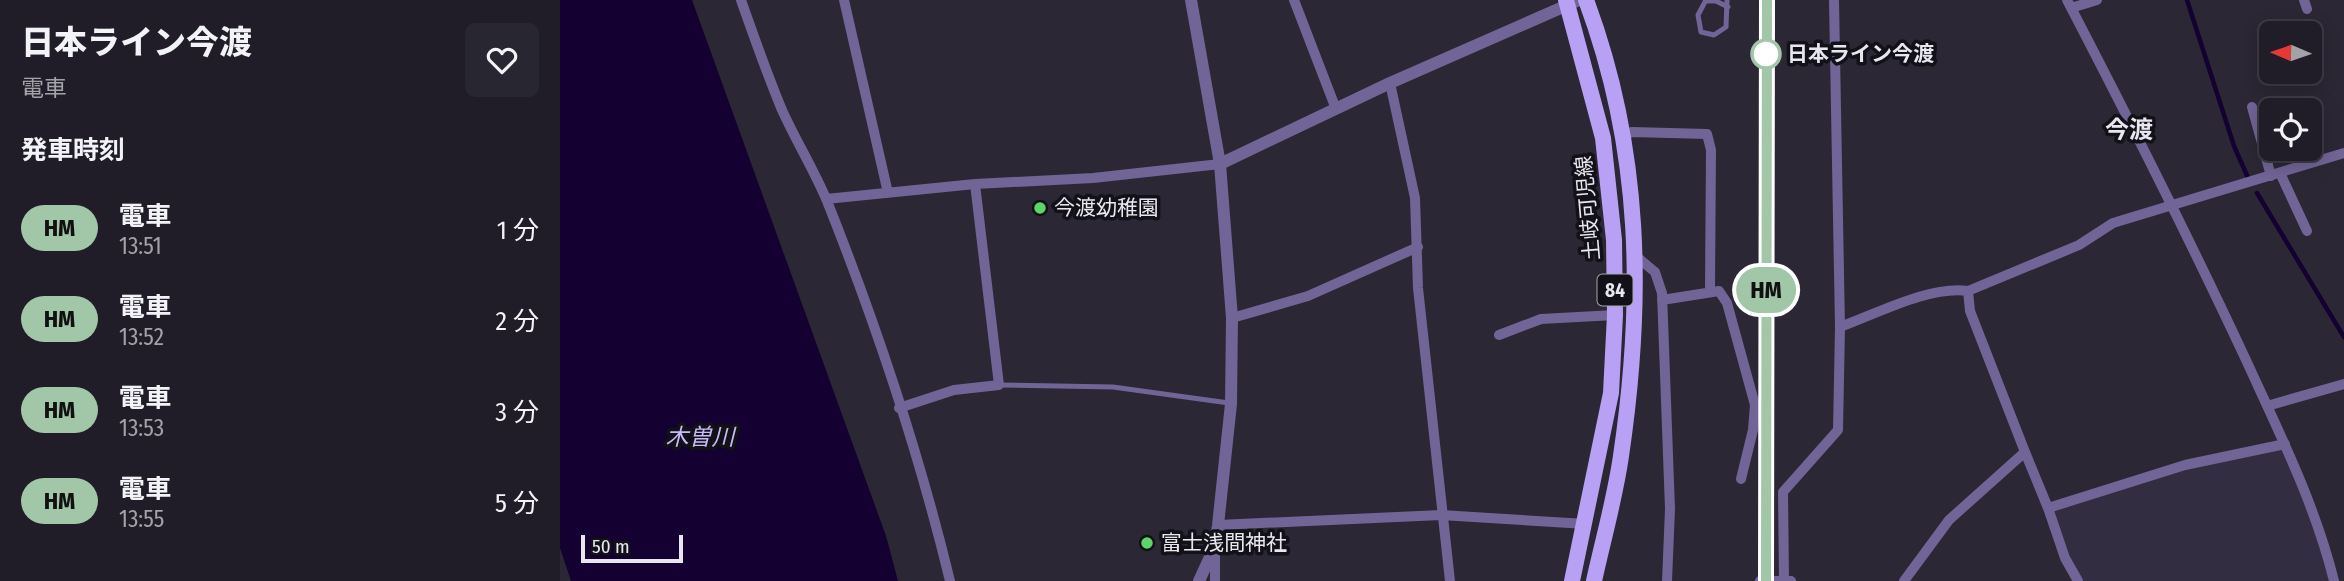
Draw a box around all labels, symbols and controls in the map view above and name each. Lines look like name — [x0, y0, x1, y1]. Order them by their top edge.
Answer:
north arrow — [2259, 21, 2322, 84]
map controls — [2259, 21, 2322, 161]
text: 日本ライン今渡 — [21, 23, 252, 63]
button: heart — [465, 23, 539, 97]
marker: 日本ライン今渡 — [1751, 39, 1781, 69]
place label: 日本ライン今渡 — [1787, 41, 1934, 67]
text: 電車 — [21, 74, 67, 102]
button: locate — [2259, 98, 2322, 161]
district label: 今渡 — [2105, 116, 2153, 144]
text: 発車時刻 — [21, 135, 125, 166]
street label: 土岐可児線 — [1570, 155, 1606, 261]
place label: 今渡幼稚園 — [1054, 195, 1159, 221]
marker: 今渡幼稚園 — [1032, 200, 1048, 216]
text: 電車 — [119, 201, 171, 232]
text: HM — [44, 214, 75, 242]
text: 1 分 — [497, 215, 539, 246]
text: 13:51 — [119, 232, 162, 260]
line badge: HM — [1734, 267, 1798, 313]
road number: 84 — [1598, 274, 1632, 306]
text: HM — [1750, 276, 1782, 304]
text: 電車 — [119, 292, 171, 323]
text: HM — [44, 305, 75, 333]
text: 2 分 — [495, 306, 539, 337]
text: 13:52 — [119, 323, 164, 351]
text: 電車 — [119, 383, 171, 414]
text: HM — [44, 396, 75, 424]
text: 3 分 — [495, 397, 539, 428]
text: 13:53 — [119, 414, 164, 442]
water label: 木曽川 — [666, 423, 738, 451]
text: 電車 — [119, 474, 171, 505]
text: HM — [44, 487, 75, 515]
text: 5 分 — [495, 488, 539, 519]
text: 13:55 — [119, 505, 164, 533]
place label: 富士浅間神社 — [1161, 530, 1287, 556]
scale bar — [581, 532, 682, 564]
text: 50 m — [592, 535, 630, 558]
marker: 富士浅間神社 — [1139, 535, 1155, 551]

